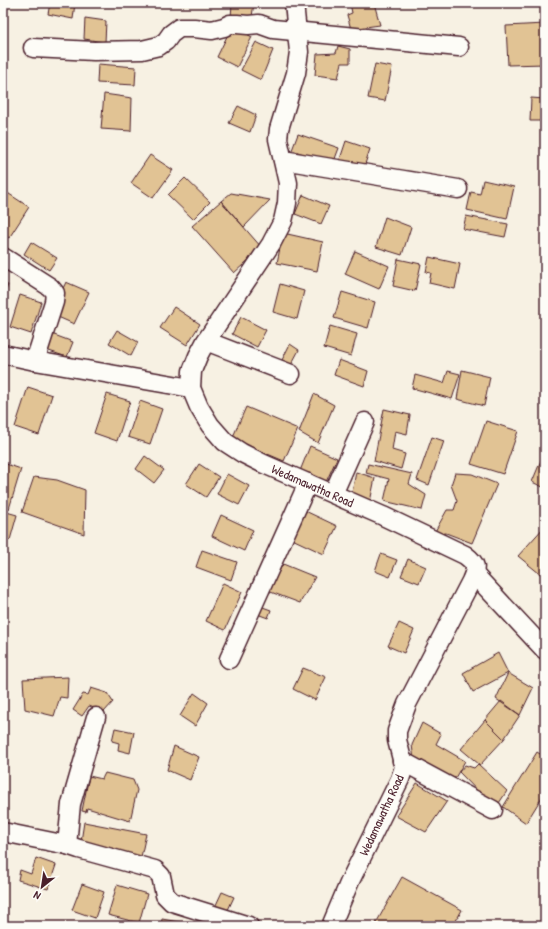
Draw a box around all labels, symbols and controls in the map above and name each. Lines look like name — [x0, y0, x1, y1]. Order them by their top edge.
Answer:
street label: Wedamawatha Road — [269, 459, 357, 511]
street label: Wedamawatha Road — [354, 771, 408, 859]
north arrow — [22, 867, 62, 907]
text: N — [31, 888, 43, 903]

